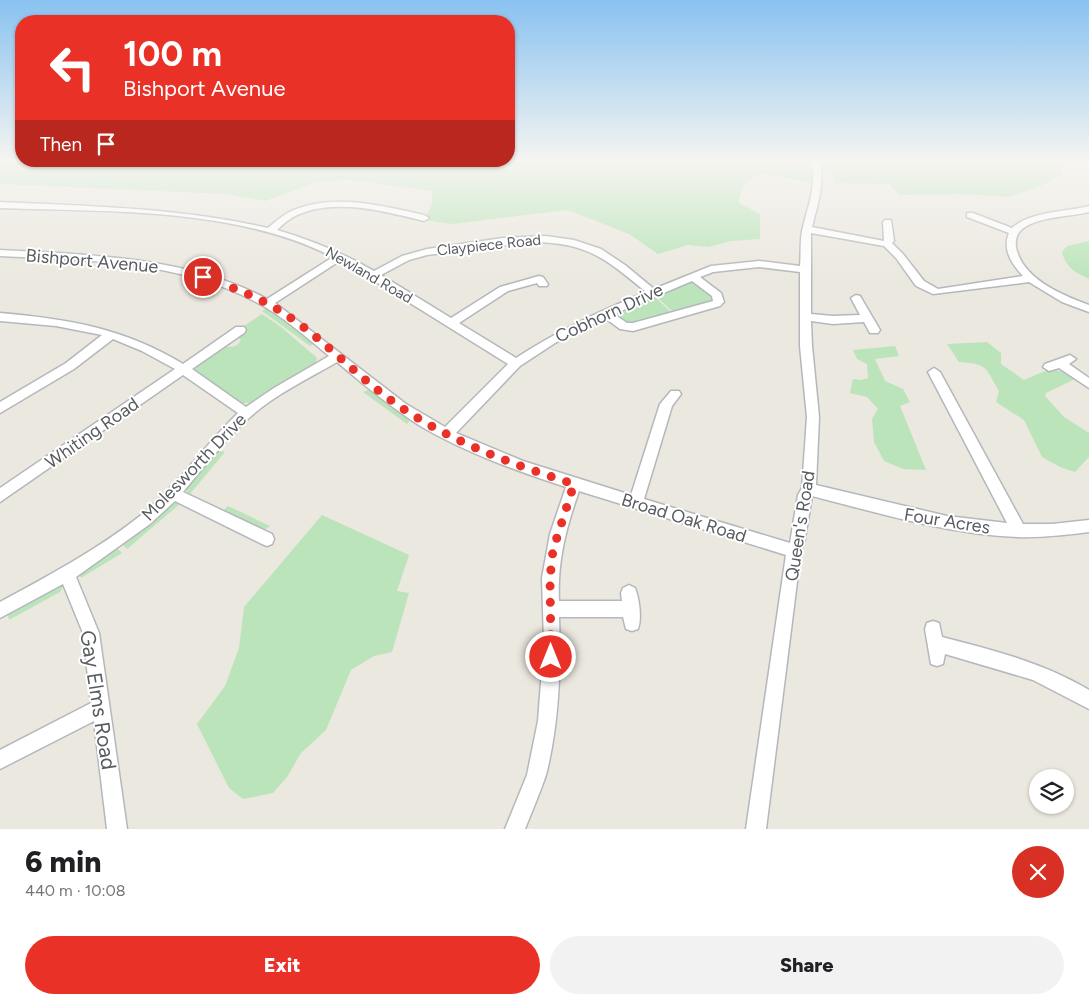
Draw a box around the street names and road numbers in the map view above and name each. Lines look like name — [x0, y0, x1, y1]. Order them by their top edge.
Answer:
street label: Claypiece Road — [436, 231, 542, 259]
street label: Newland Road — [322, 243, 416, 307]
street label: Bishport Avenue — [25, 244, 159, 278]
street label: Cobhorn Drive — [551, 278, 667, 348]
street label: Whiting Road — [41, 393, 143, 473]
street label: Molesworth Drive — [137, 408, 251, 525]
street label: Queen's Road — [780, 469, 820, 583]
street label: Broad Oak Road — [619, 489, 749, 547]
street label: Four Acres — [902, 503, 992, 539]
street label: Gay Elms Road — [75, 628, 122, 772]

